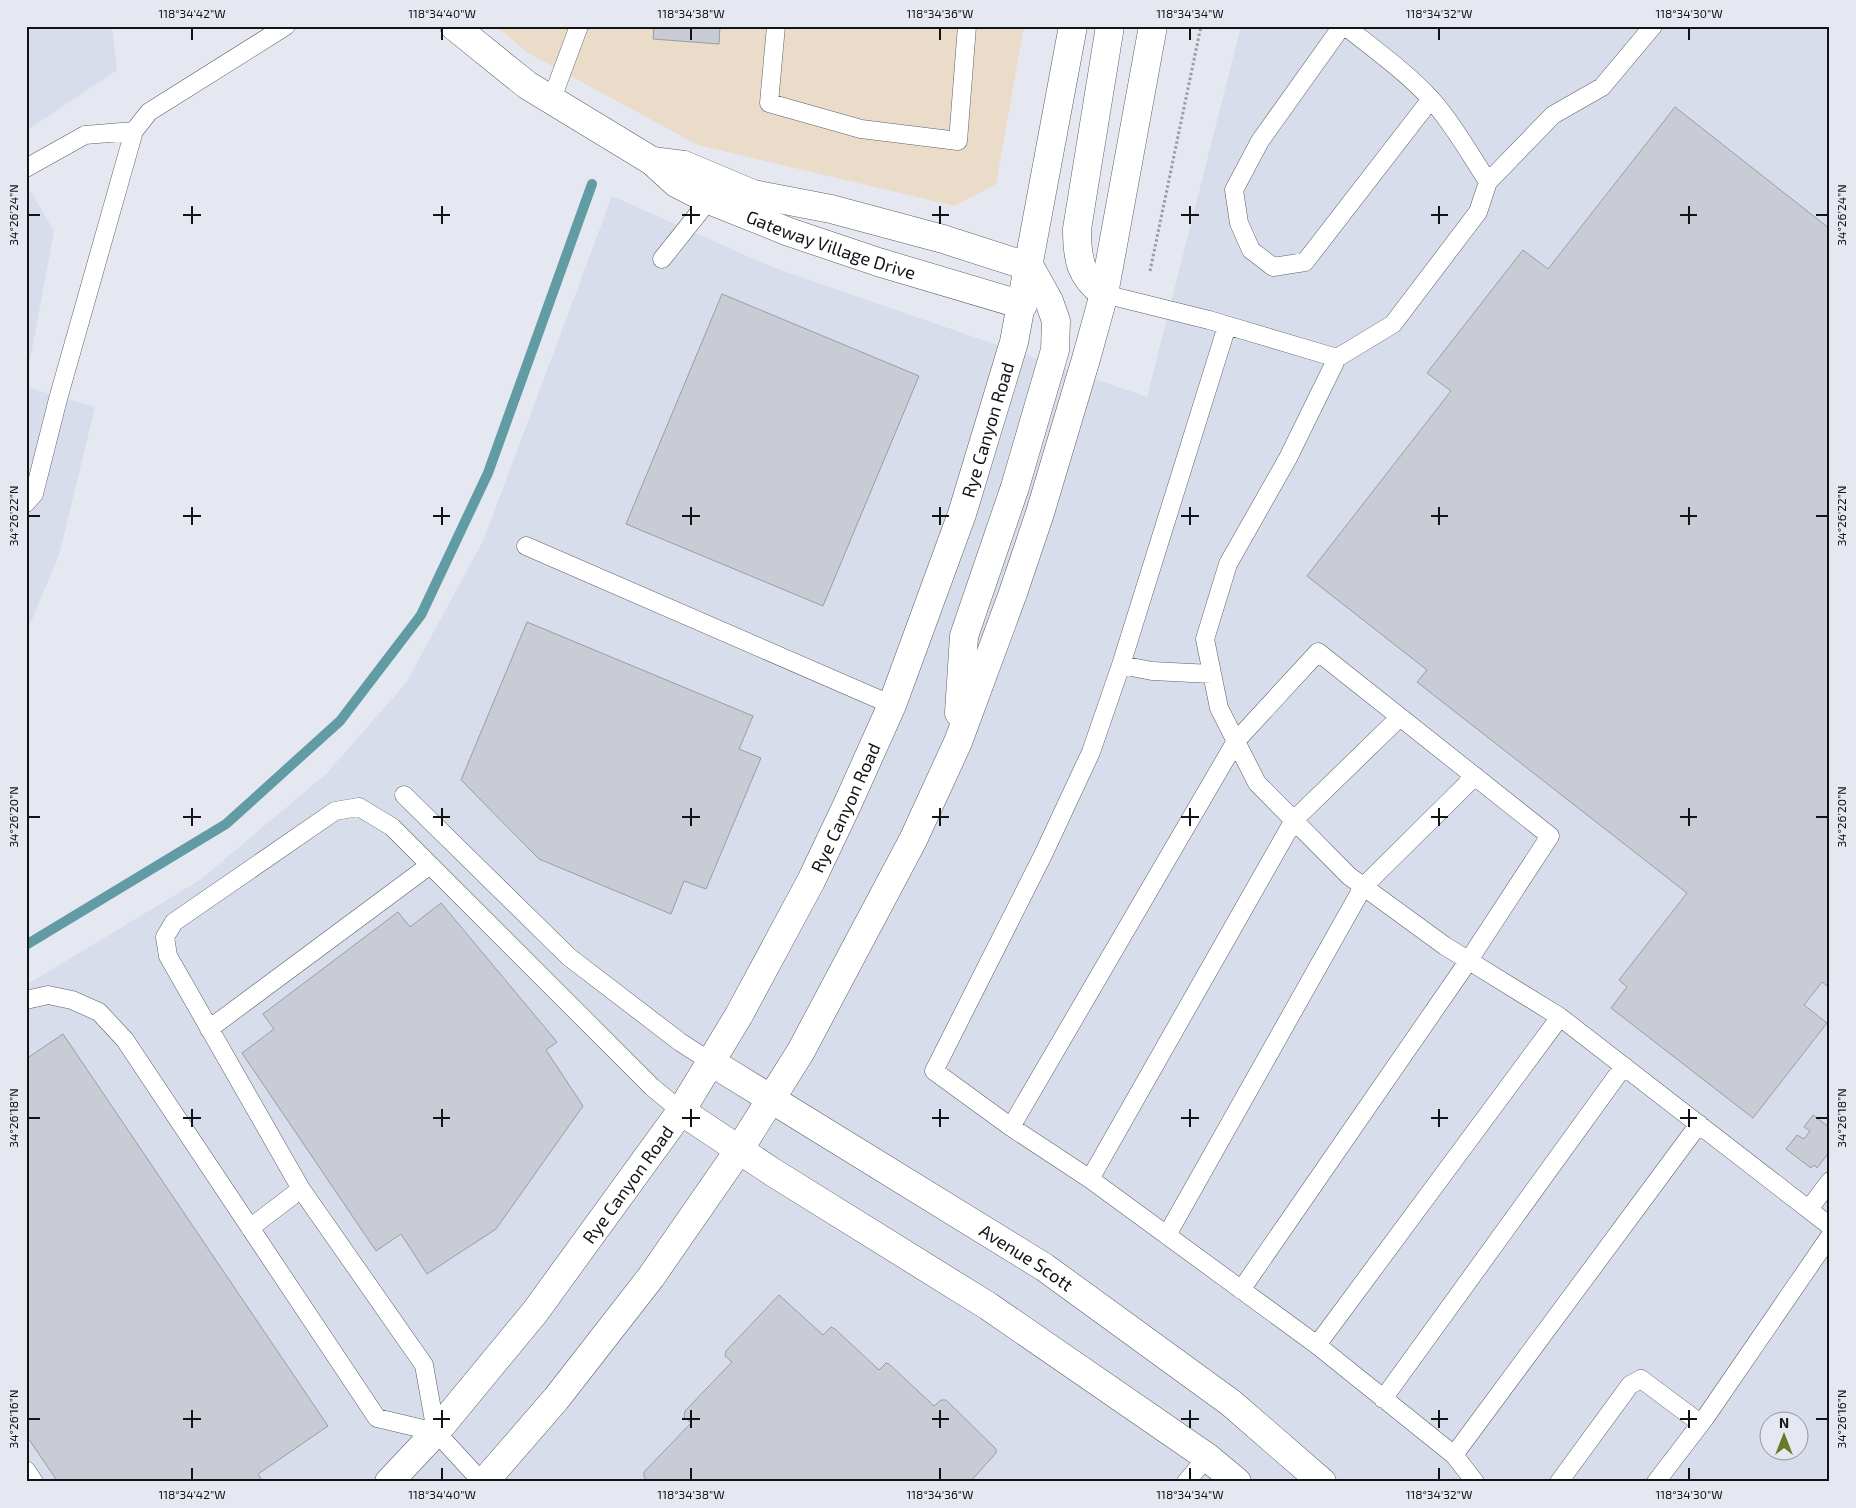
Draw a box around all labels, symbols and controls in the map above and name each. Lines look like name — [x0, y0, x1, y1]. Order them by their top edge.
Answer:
text: 118°34'42"W — [158, 6, 226, 20]
text: 118°34'40"W — [408, 6, 476, 20]
text: 118°34'38"W — [657, 6, 725, 20]
text: 118°34'36"W — [907, 6, 973, 20]
text: 118°34'34"W — [1156, 6, 1224, 20]
text: 118°34'32"W — [1406, 6, 1472, 20]
text: 118°34'30"W — [1655, 6, 1723, 20]
text: 34°26'24"N — [6, 184, 20, 246]
text: 34°26'24"N — [1834, 184, 1848, 246]
street label: Gateway Village Drive — [743, 205, 918, 284]
street label: Rye Canyon Road — [957, 359, 1018, 500]
text: 34°26'22"N — [6, 486, 20, 546]
text: 34°26'22"N — [1834, 486, 1848, 546]
street label: Rye Canyon Road — [806, 739, 885, 876]
text: 34°26'20"N — [6, 786, 20, 848]
text: 34°26'20"N — [1834, 786, 1848, 848]
text: 34°26'18"N — [6, 1088, 20, 1148]
text: 34°26'18"N — [1834, 1088, 1848, 1148]
street label: Rye Canyon Road — [578, 1121, 678, 1248]
street label: Avenue Scott — [976, 1219, 1078, 1296]
text: 34°26'16"N — [6, 1390, 20, 1448]
text: 34°26'16"N — [1834, 1390, 1848, 1448]
north arrow — [1758, 1410, 1808, 1460]
text: N — [1779, 1414, 1789, 1431]
text: 118°34'42"W — [158, 1487, 226, 1501]
text: 118°34'40"W — [408, 1487, 476, 1501]
text: 118°34'38"W — [657, 1487, 725, 1501]
text: 118°34'36"W — [907, 1487, 973, 1501]
text: 118°34'34"W — [1156, 1487, 1224, 1501]
text: 118°34'32"W — [1406, 1487, 1472, 1501]
text: 118°34'30"W — [1655, 1487, 1723, 1501]

